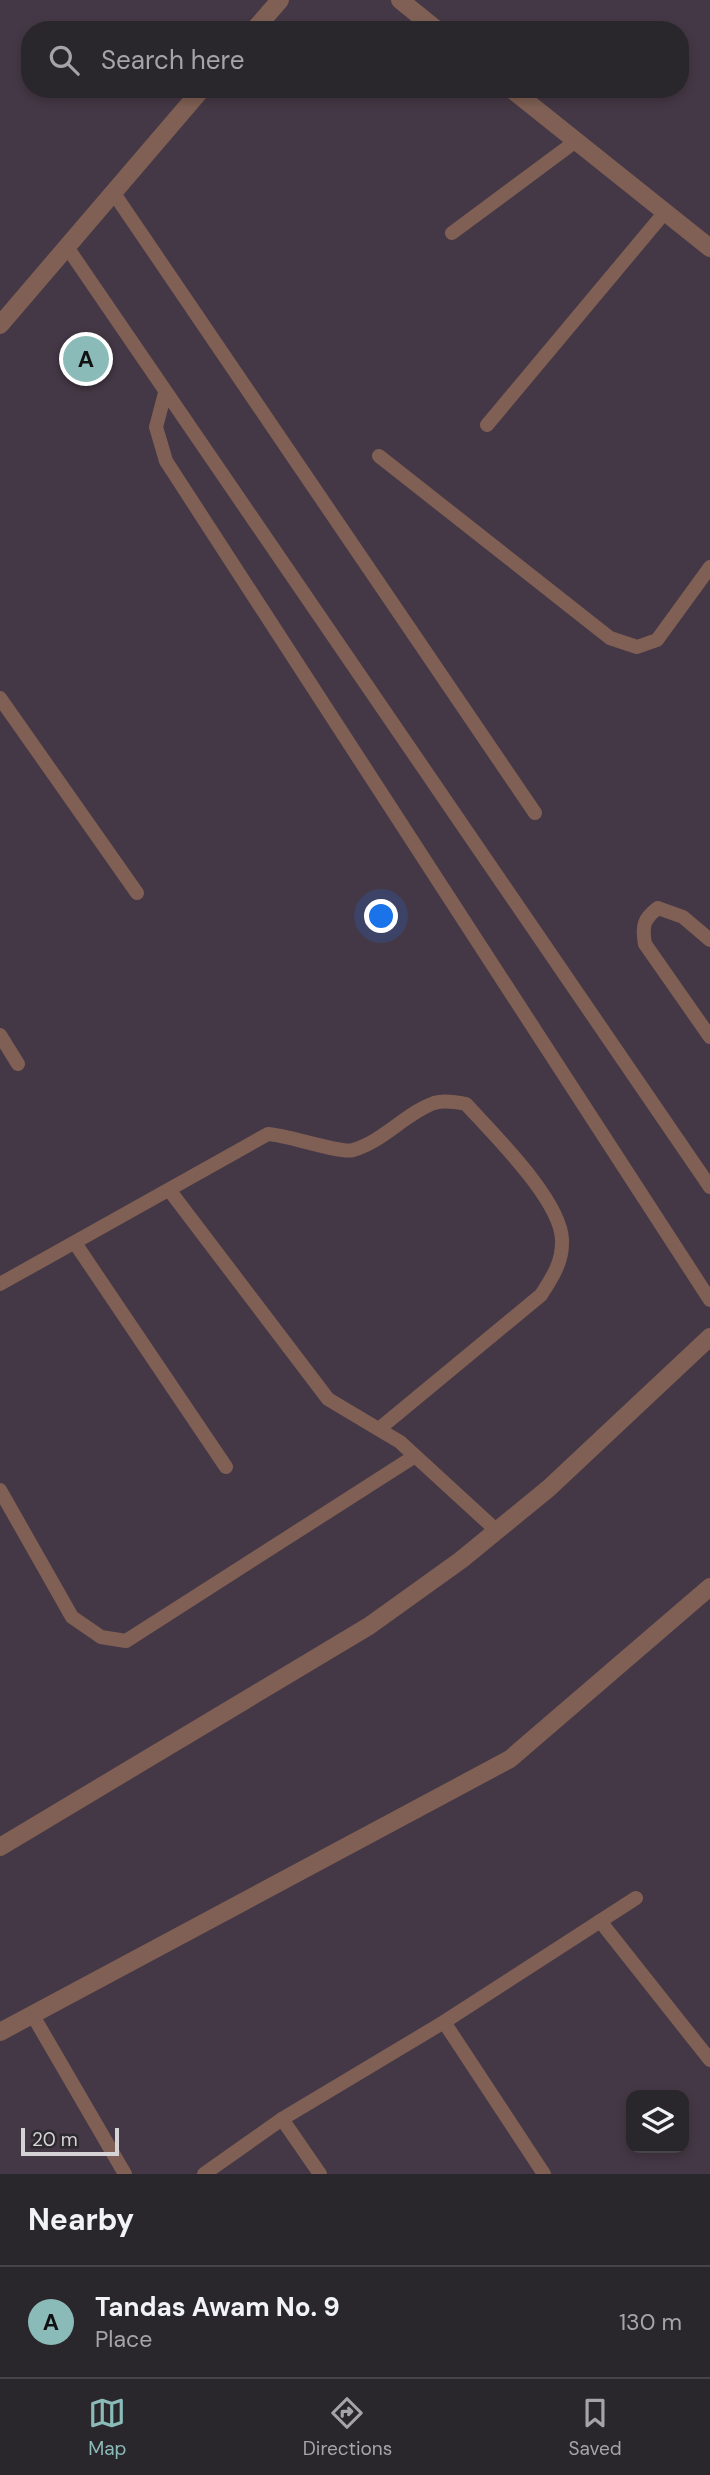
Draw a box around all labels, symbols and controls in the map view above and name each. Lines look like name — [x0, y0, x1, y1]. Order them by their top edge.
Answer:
search box — [21, 21, 689, 98]
icon: search — [45, 41, 83, 79]
text: Search here — [101, 43, 244, 77]
pin: A — [63, 333, 109, 385]
your location — [364, 899, 398, 933]
map controls — [626, 2090, 689, 2153]
button: layers — [626, 2090, 689, 2153]
scale bar — [21, 2125, 119, 2157]
text: 20 m — [32, 2127, 78, 2152]
text: Nearby — [28, 2200, 134, 2239]
text: Tandas Awam No. 9 — [95, 2290, 340, 2324]
text: A — [43, 2307, 59, 2337]
text: 130 m — [619, 2307, 682, 2337]
text: Place — [95, 2324, 152, 2354]
tab: Map — [88, 2394, 126, 2461]
tab: Directions — [303, 2394, 392, 2461]
tab: Saved — [569, 2394, 622, 2461]

